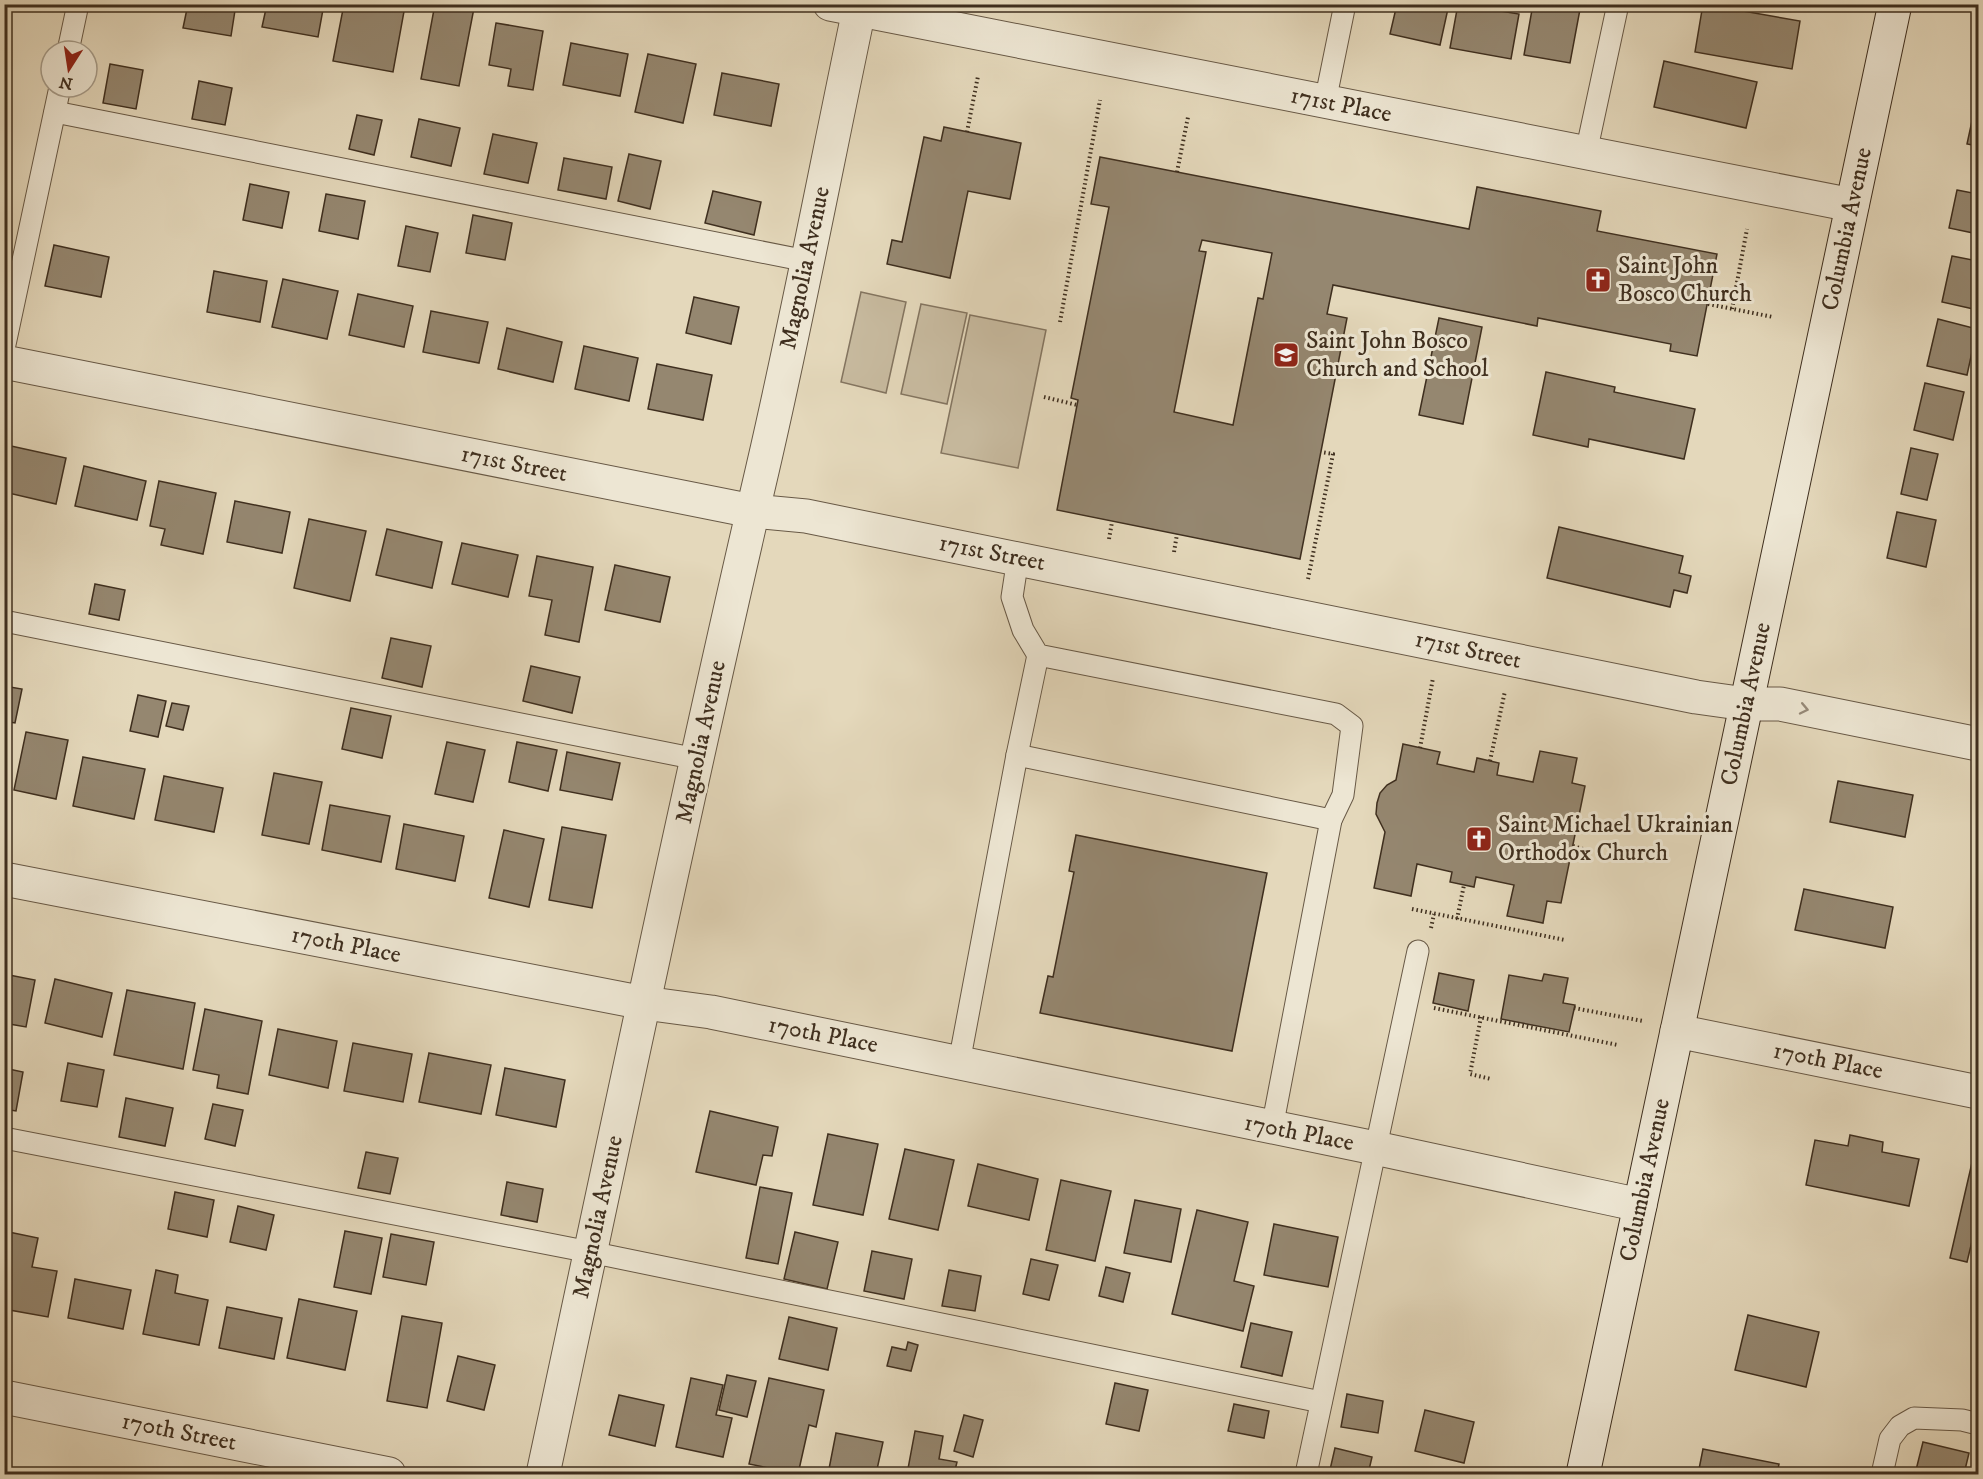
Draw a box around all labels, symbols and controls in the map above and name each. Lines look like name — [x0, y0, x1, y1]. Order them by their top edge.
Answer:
north arrow — [39, 39, 99, 99]
text: N — [58, 72, 75, 94]
street label: 171st Place — [1288, 80, 1394, 130]
street label: Columbia Avenue — [1815, 145, 1879, 313]
street label: Magnolia Avenue — [773, 184, 837, 352]
place label: Saint John Bosco Church — [1618, 251, 1752, 309]
church icon: Saint John Bosco Church — [1583, 265, 1613, 295]
place label: Saint John Bosco Church and School — [1306, 326, 1489, 384]
school or university icon: Saint John Bosco Church and School — [1271, 340, 1301, 370]
street label: 171st Street — [458, 439, 570, 489]
street label: 171st Street — [936, 528, 1048, 578]
street label: Columbia Avenue — [1714, 620, 1778, 788]
street label: 171st Street — [1412, 624, 1524, 676]
street label: Magnolia Avenue — [669, 658, 733, 826]
one-way arrow — [1799, 702, 1809, 715]
place label: Saint Michael Ukrainian Orthodox Church — [1498, 810, 1733, 868]
church icon: Saint Michael Ukrainian Orthodox Church — [1464, 824, 1494, 854]
street label: 170th Place — [289, 920, 404, 970]
street label: 170th Place — [766, 1010, 881, 1060]
street label: 170th Place — [1771, 1036, 1886, 1086]
street label: Columbia Avenue — [1613, 1096, 1677, 1264]
street label: 170th Place — [1242, 1108, 1357, 1158]
street label: Magnolia Avenue — [566, 1133, 630, 1301]
street label: 170th Street — [119, 1406, 239, 1458]

